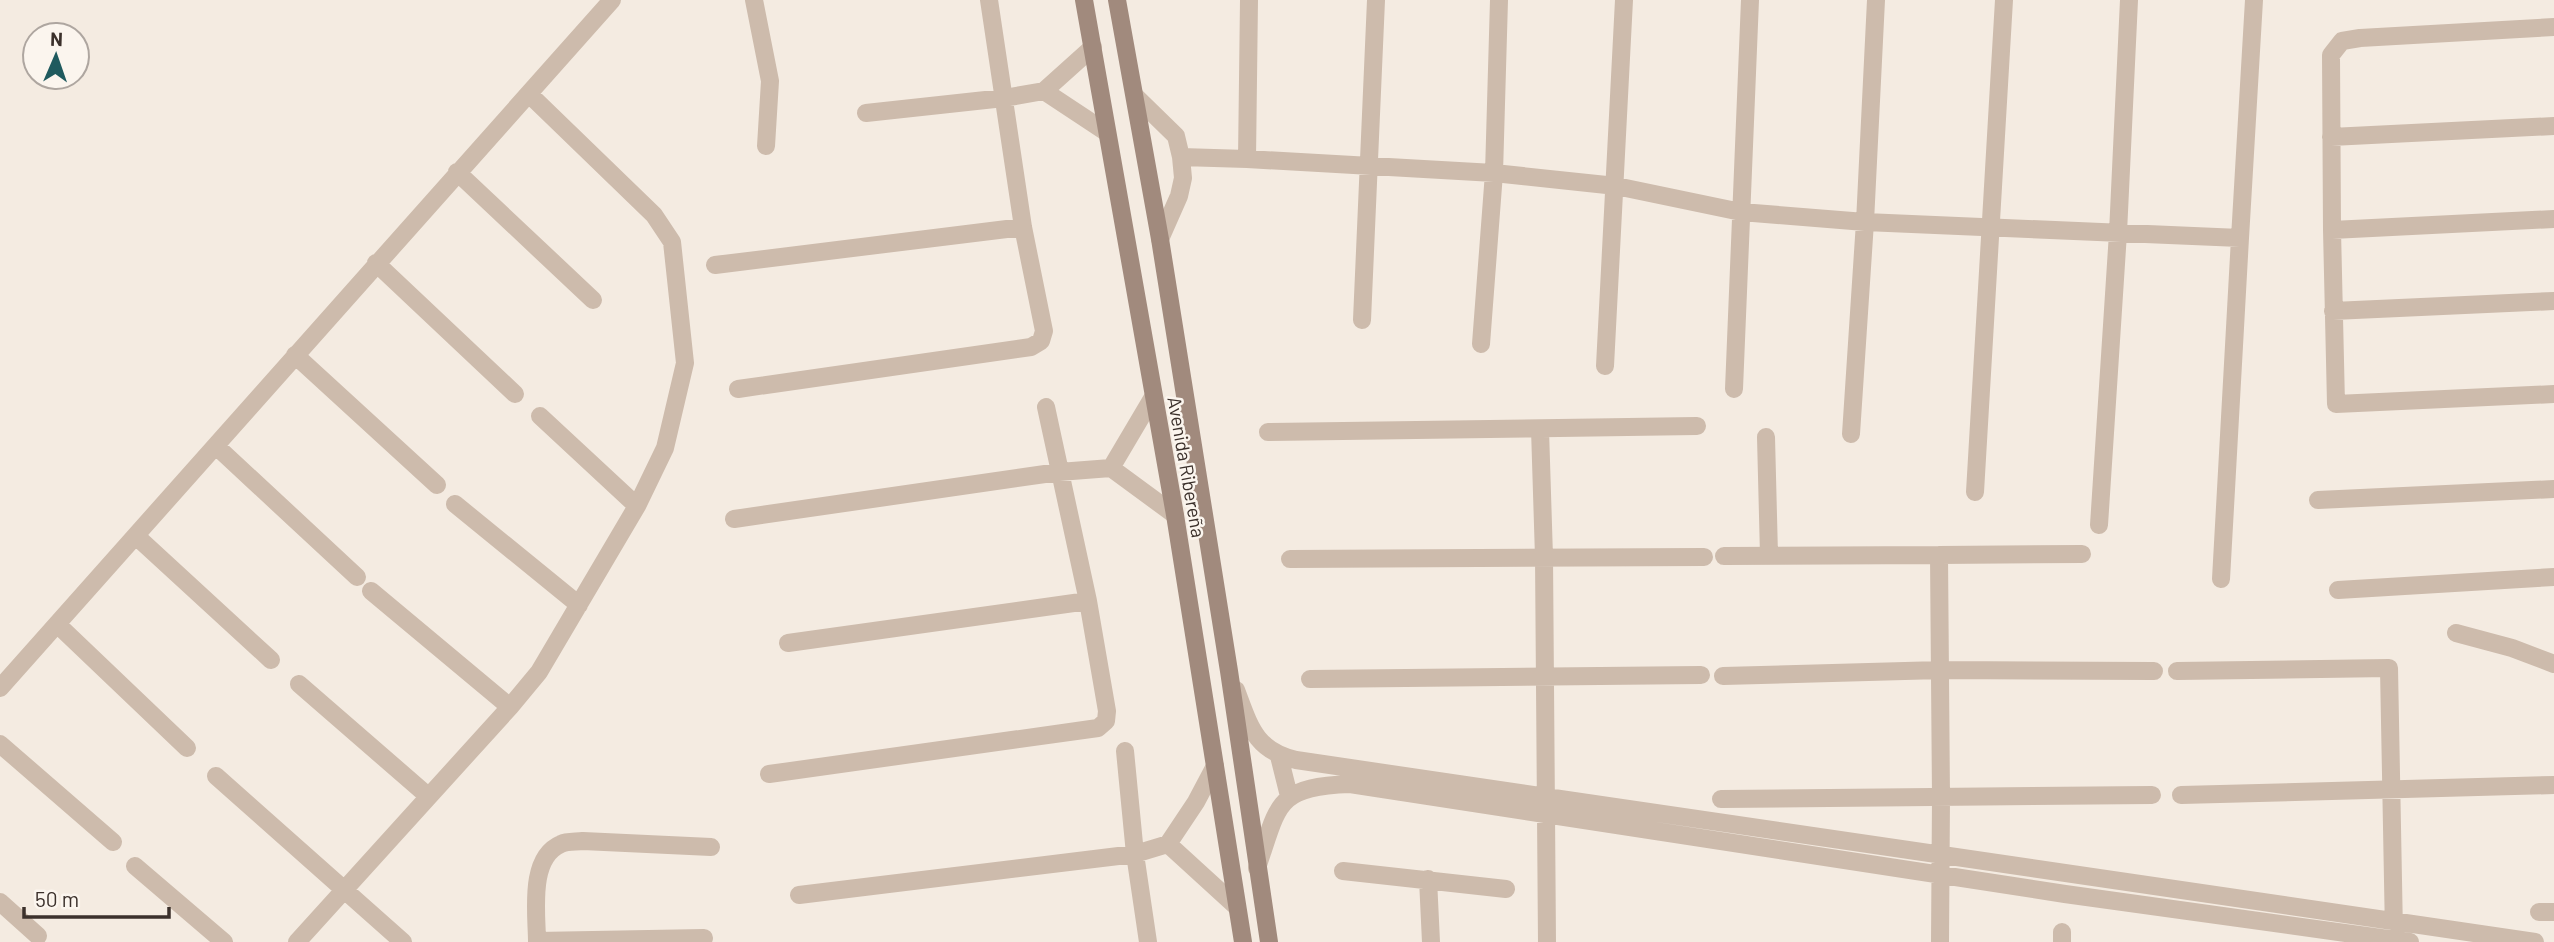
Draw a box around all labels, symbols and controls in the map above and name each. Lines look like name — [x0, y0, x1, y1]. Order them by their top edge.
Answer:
north arrow — [21, 21, 91, 91]
text: N — [50, 27, 63, 50]
street label: Avenida Ribereña — [1163, 395, 1211, 539]
scale bar — [24, 876, 170, 920]
text: 50 m — [35, 886, 79, 911]

